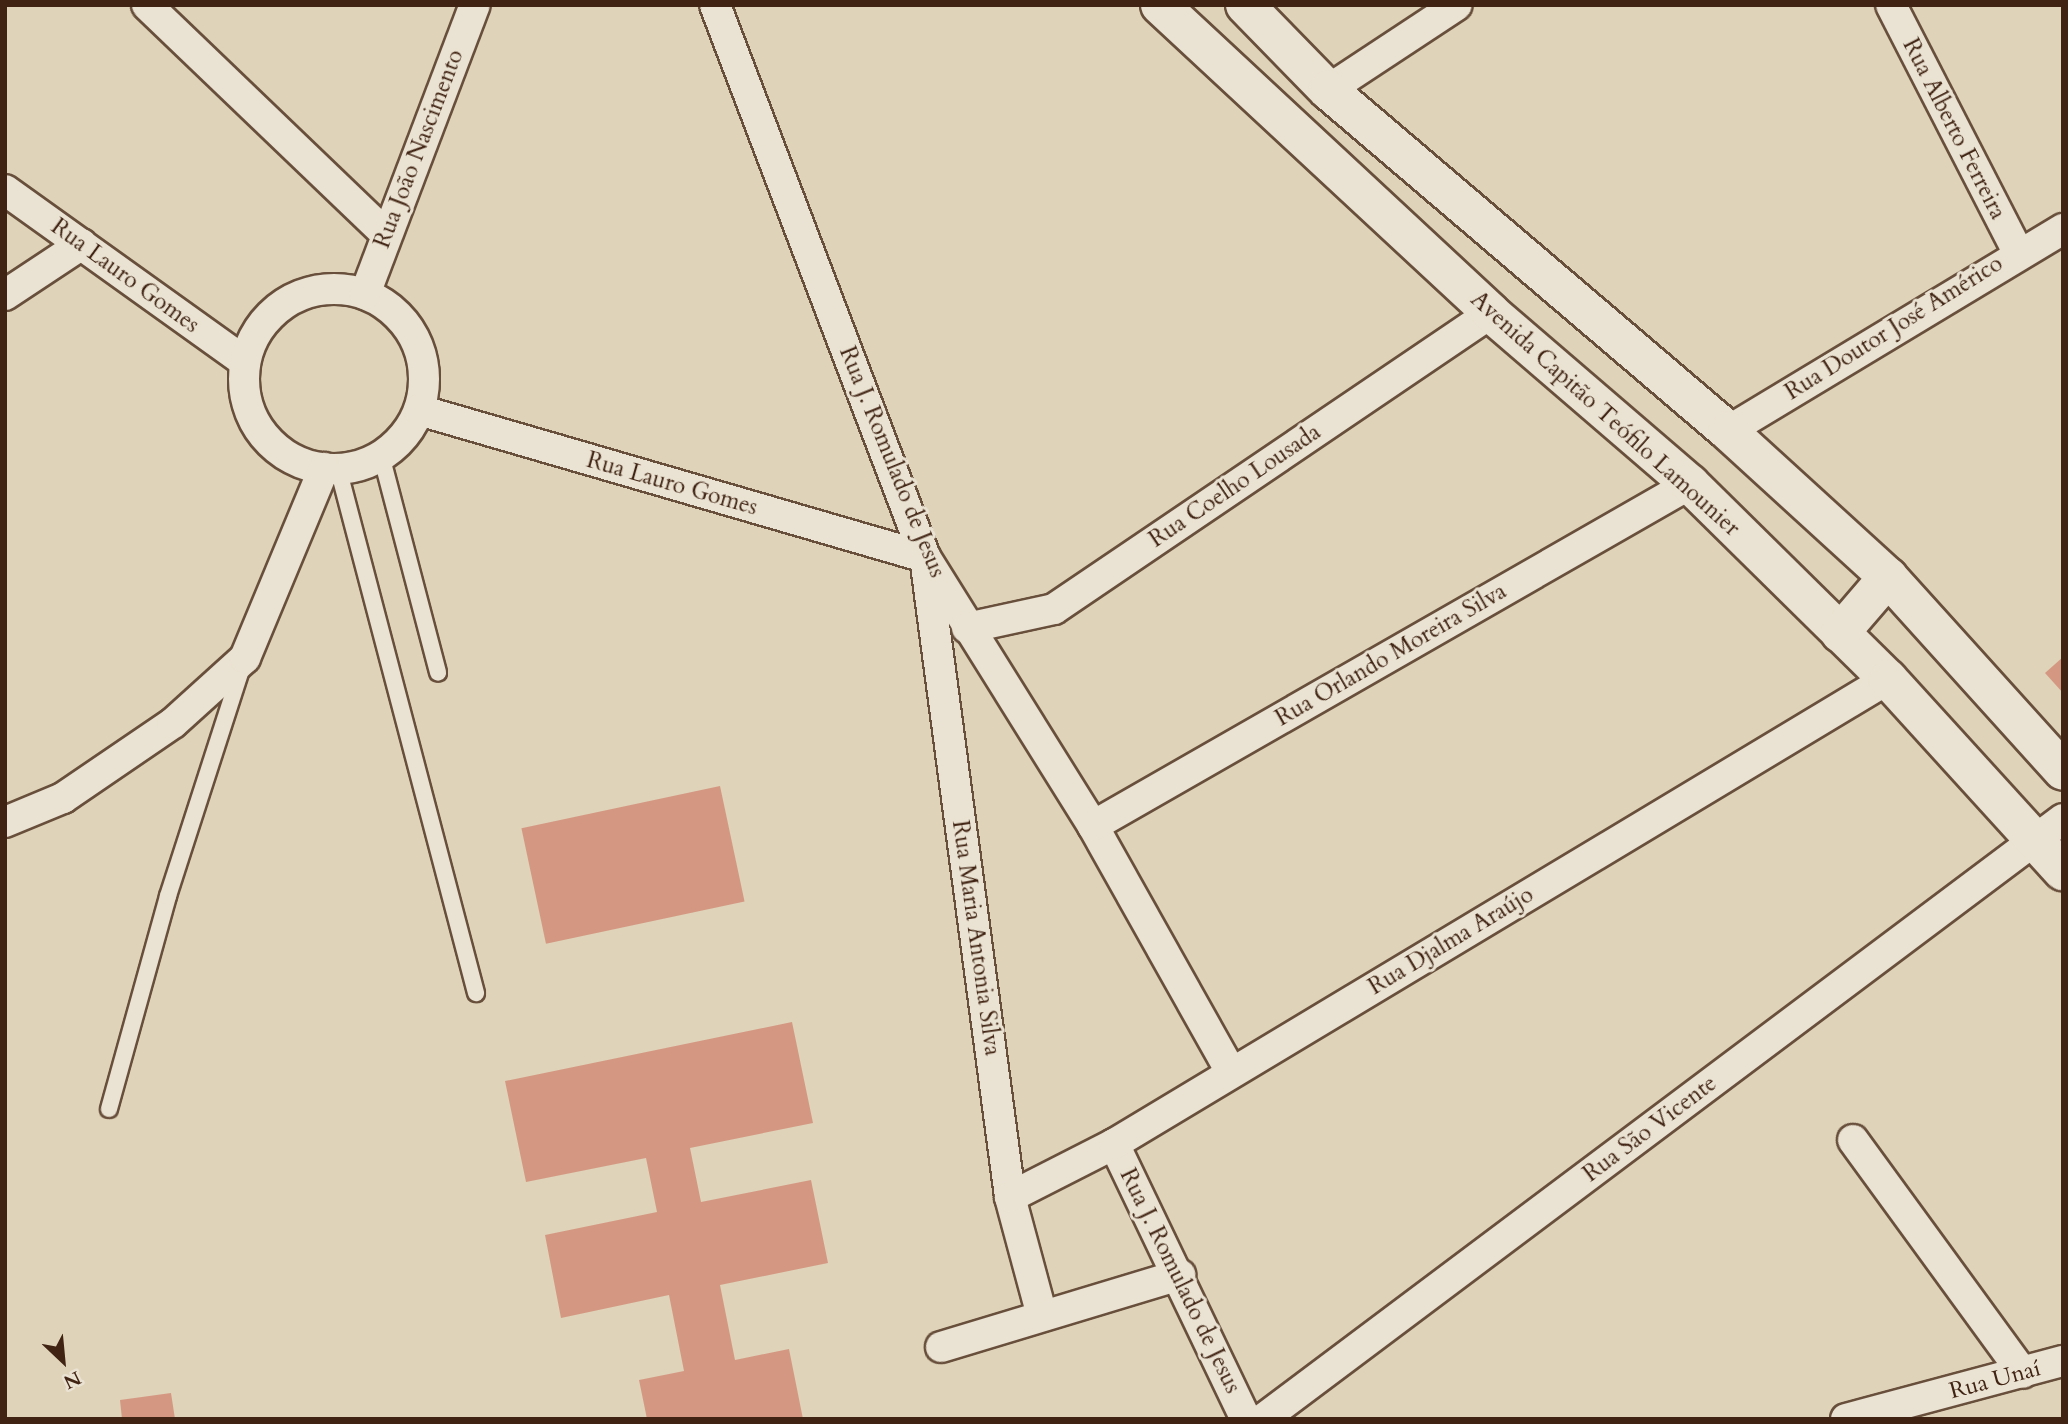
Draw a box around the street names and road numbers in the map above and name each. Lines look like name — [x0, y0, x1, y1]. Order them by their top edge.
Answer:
street label: Rua Alberto Ferreira — [1896, 34, 2012, 224]
street label: Rua João Nascimento — [368, 46, 470, 252]
street label: Rua Lauro Gomes — [46, 213, 204, 339]
street label: Rua Doutor José Américo — [1780, 250, 2008, 406]
street label: Avenida Capitão Teófilo Lamounier — [1465, 286, 1745, 542]
street label: Rua J. Romulado de Jesus — [833, 342, 951, 582]
street label: Rua Coelho Lousada — [1144, 418, 1326, 554]
street label: Rua Lauro Gomes — [583, 446, 761, 522]
street label: Rua Orlando Moreira Silva — [1271, 578, 1511, 732]
street label: Rua Maria Antonia Silva — [946, 819, 1006, 1057]
street label: Rua Djalma Araújo — [1364, 881, 1538, 1001]
street label: Rua São Vicente — [1578, 1070, 1722, 1188]
street label: Rua J. Romulado de Jesus — [1114, 1164, 1246, 1398]
street label: Rua Unaí — [1947, 1355, 2043, 1405]

